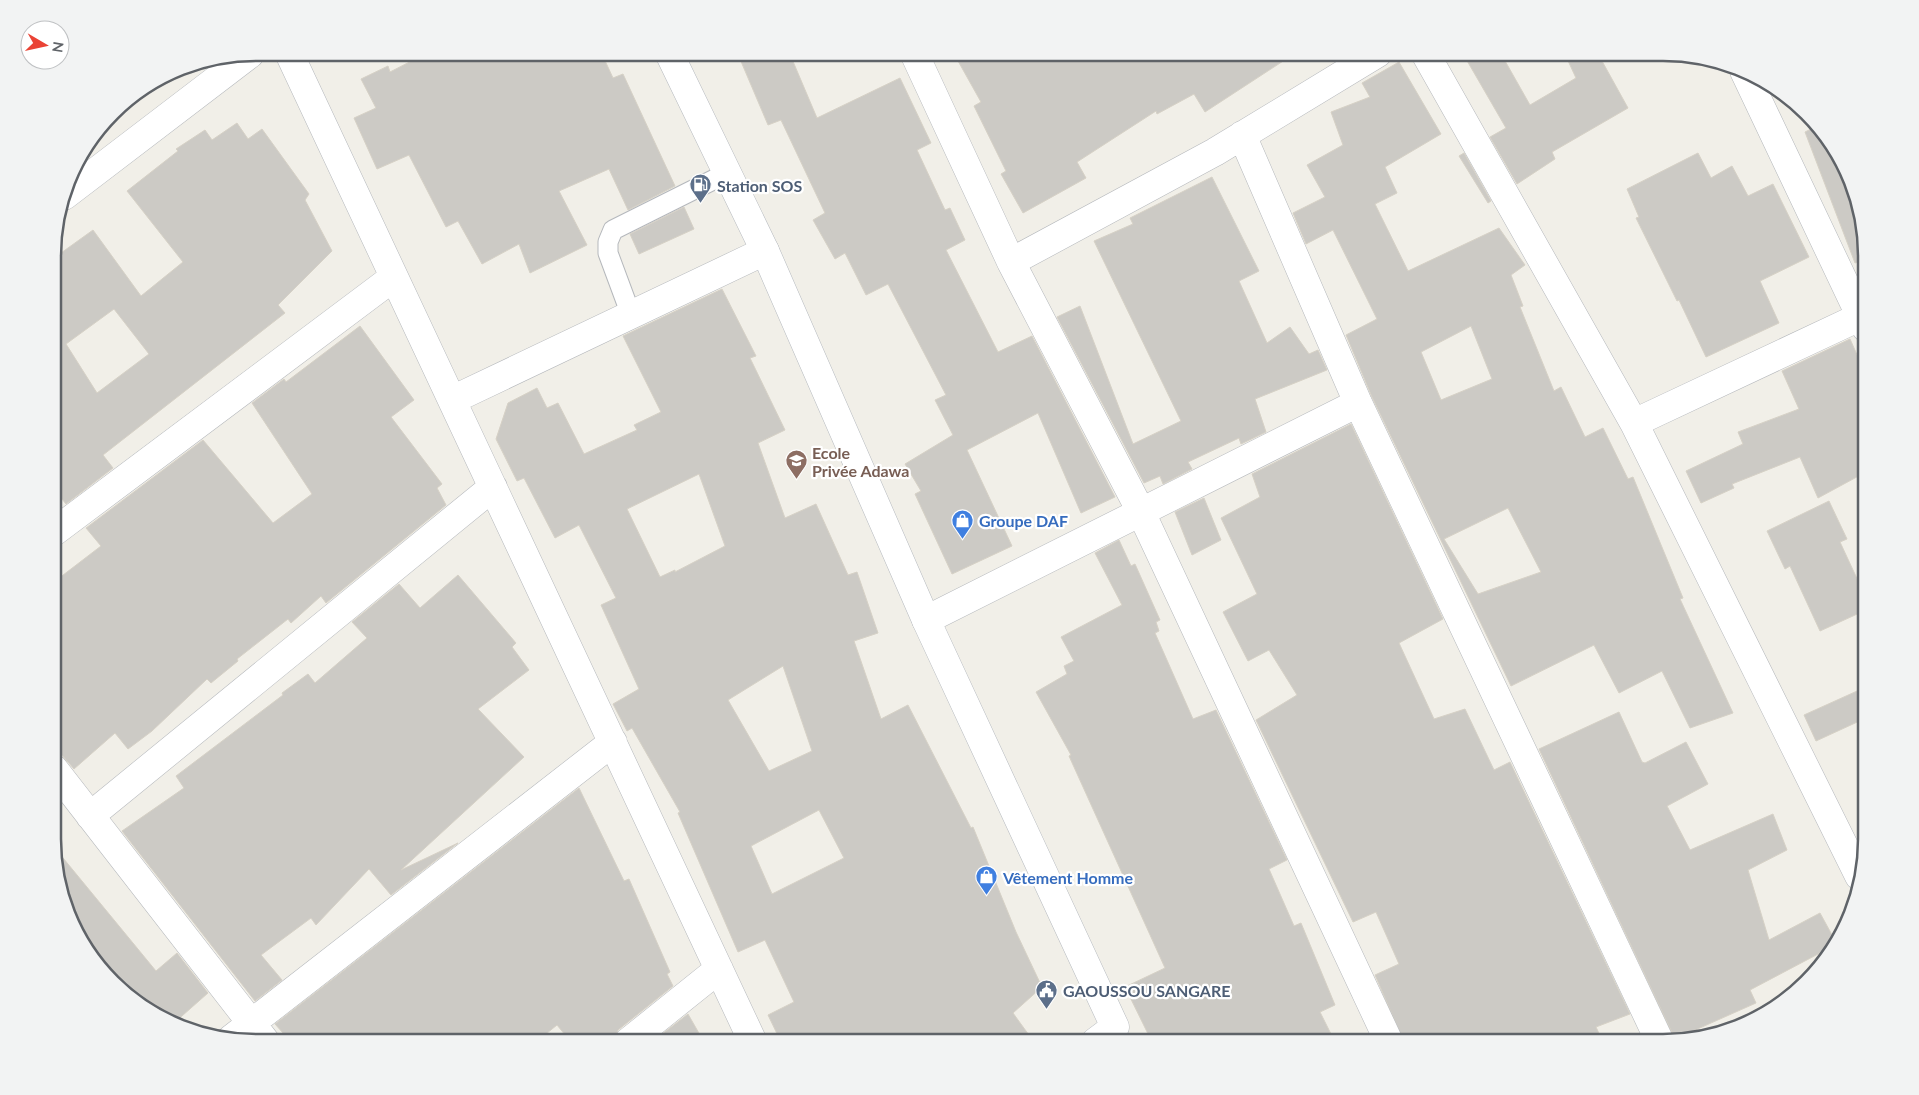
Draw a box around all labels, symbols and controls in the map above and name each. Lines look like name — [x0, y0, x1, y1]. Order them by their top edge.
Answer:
north arrow — [20, 20, 70, 70]
text: N — [49, 40, 68, 54]
fuel station icon: Station SOS — [689, 173, 713, 204]
place label: Station SOS — [717, 176, 802, 195]
place label: Ecole Privée Adawa — [812, 443, 909, 480]
school or university icon: Ecole Privée Adawa — [784, 449, 808, 480]
shop icon: Groupe DAF — [951, 508, 975, 539]
place label: Groupe DAF — [979, 511, 1068, 530]
shop icon: Vêtement Homme — [975, 865, 999, 896]
place label: Vêtement Homme — [1002, 868, 1134, 887]
public building icon: GAOUSSOU SANGARE — [1035, 978, 1059, 1009]
place label: GAOUSSOU SANGARE — [1063, 981, 1230, 1000]

